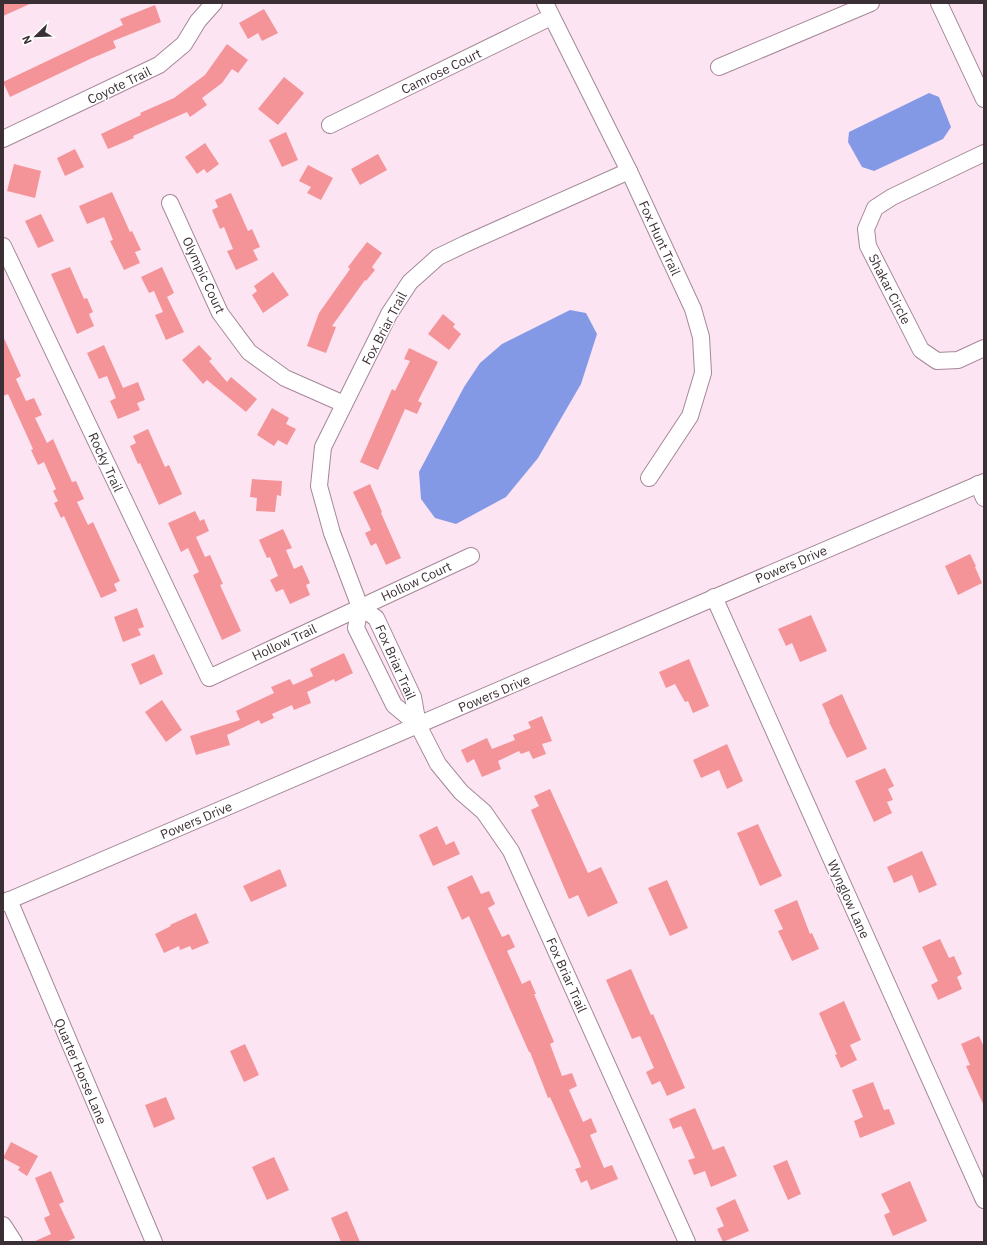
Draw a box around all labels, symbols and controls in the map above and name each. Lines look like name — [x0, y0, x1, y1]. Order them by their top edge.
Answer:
north arrow — [16, 16, 56, 56]
text: N — [19, 33, 35, 46]
street label: Camrose Court — [398, 45, 484, 98]
street label: Coyote Trail — [84, 62, 154, 108]
street label: Fox Hunt Trail — [635, 198, 684, 279]
street label: Olympic Court — [178, 234, 229, 316]
street label: Shakar Circle — [865, 251, 915, 327]
street label: Fox Briar Trail — [358, 288, 411, 368]
street label: Rocky Trail — [84, 430, 127, 495]
street label: Powers Drive — [753, 542, 830, 587]
street label: Hollow Court — [378, 558, 454, 605]
street label: Hollow Trail — [249, 620, 320, 665]
street label: Fox Briar Trail — [371, 622, 420, 703]
street label: Powers Drive — [456, 671, 533, 716]
street label: Powers Drive — [158, 798, 235, 843]
street label: Wynglow Lane — [824, 857, 873, 941]
street label: Fox Briar Trail — [542, 935, 591, 1016]
street label: Quarter Horse Lane — [51, 1016, 111, 1127]

